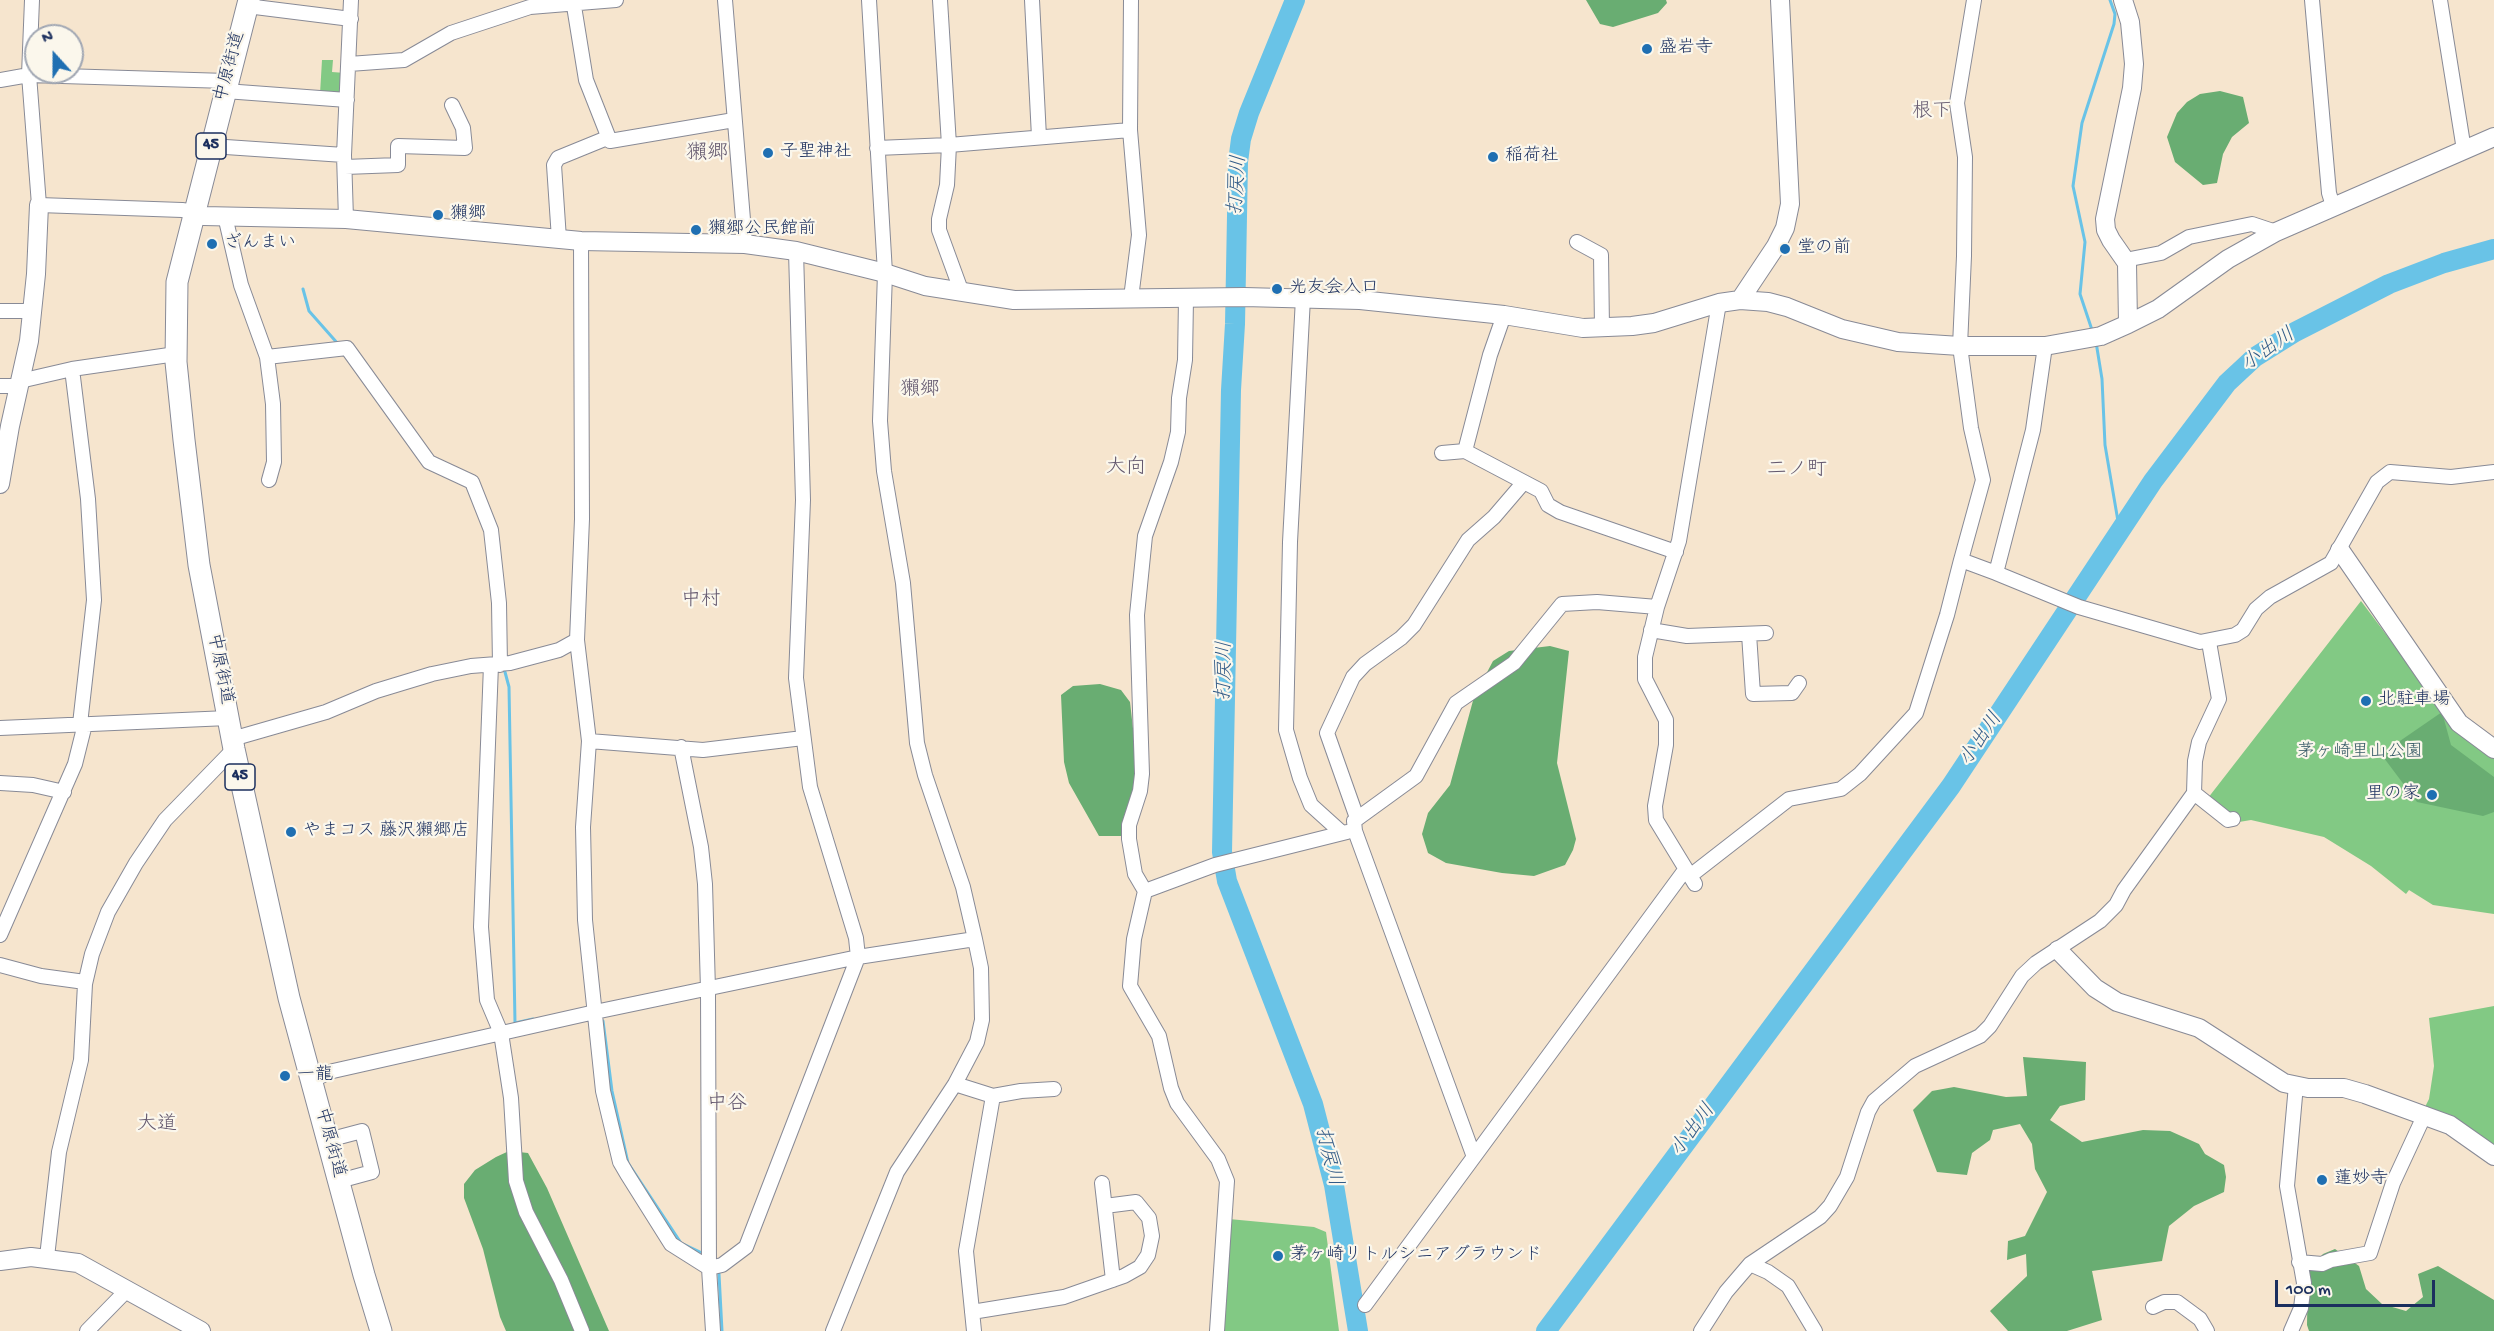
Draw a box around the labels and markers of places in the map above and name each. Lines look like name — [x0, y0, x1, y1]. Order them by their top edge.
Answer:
place label: 盛岩寺 — [1659, 38, 1713, 60]
marker: 盛岩寺 — [1640, 42, 1654, 56]
place label: 子聖神社 — [780, 142, 852, 164]
marker: 子聖神社 — [761, 146, 775, 160]
place label: 稲荷社 — [1505, 146, 1559, 168]
marker: 稲荷社 — [1486, 150, 1500, 164]
place label: 獺郷 — [450, 204, 486, 226]
marker: 獺郷 — [431, 208, 445, 222]
place label: 獺郷公民館前 — [708, 219, 816, 241]
marker: 獺郷公民館前 — [689, 223, 703, 237]
place label: ざんまい — [224, 233, 296, 255]
marker: ざんまい — [205, 237, 219, 251]
place label: 堂の前 — [1797, 238, 1851, 260]
marker: 堂の前 — [1778, 242, 1792, 256]
place label: 光友会入口 — [1289, 278, 1379, 300]
marker: 光友会入口 — [1270, 282, 1284, 296]
place label: 北駐車場 — [2378, 690, 2450, 712]
marker: 北駐車場 — [2359, 694, 2373, 708]
place label: 里の家 — [2366, 784, 2420, 806]
marker: 里の家 — [2425, 788, 2439, 802]
place label: やまコス 藤沢獺郷店 — [303, 821, 469, 843]
marker: やまコス 藤沢獺郷店 — [284, 825, 298, 839]
place label: 一龍 — [297, 1065, 333, 1087]
marker: 一龍 — [278, 1069, 292, 1083]
place label: 蓮妙寺 — [2334, 1169, 2388, 1191]
marker: 蓮妙寺 — [2315, 1173, 2329, 1187]
place label: 茅ヶ崎リトルシニアグラウンド — [1290, 1245, 1542, 1267]
marker: 茅ヶ崎リトルシニアグラウンド — [1271, 1249, 1285, 1263]

